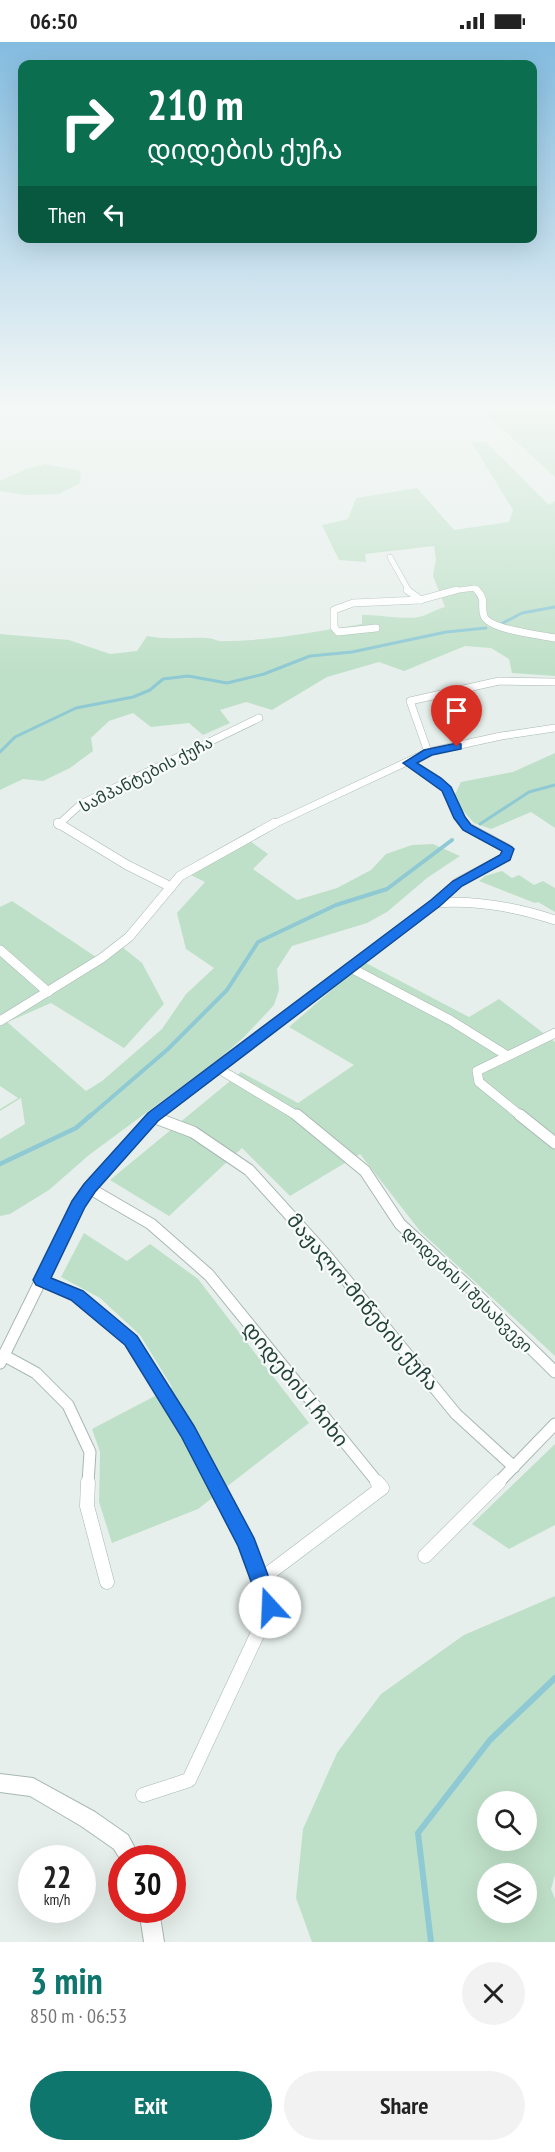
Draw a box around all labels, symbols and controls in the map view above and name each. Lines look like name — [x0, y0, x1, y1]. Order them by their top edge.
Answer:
text: 06:50 — [30, 7, 78, 35]
text: 210 m — [147, 77, 244, 132]
icon: right — [48, 84, 126, 162]
text: დიდების ქუჩა — [147, 132, 343, 166]
icon: left — [98, 198, 131, 231]
text: Then — [48, 201, 86, 229]
pin — [431, 685, 482, 747]
icon: arrive — [440, 694, 473, 727]
street label: სამპანტების ქუჩა — [76, 732, 216, 816]
street label: მაჟალო-მიწების ქუჩა — [281, 1208, 445, 1396]
street label: დიდების II შესახვევი — [398, 1222, 537, 1357]
street label: დიდების I ჩიხი — [237, 1316, 355, 1452]
position arrow — [238, 1575, 302, 1639]
map controls — [477, 1791, 537, 1923]
button: search — [477, 1791, 537, 1851]
speed limit sign: 30 — [108, 1845, 186, 1923]
text: 22 — [43, 1857, 71, 1896]
button: layers — [477, 1863, 537, 1923]
text: km/h — [44, 1890, 70, 1909]
text: 3 min — [30, 1957, 103, 2004]
button: close — [462, 1962, 525, 2025]
text: 850 m · 06:53 — [30, 2003, 127, 2029]
button: Exit — [30, 2071, 272, 2140]
button: Share — [284, 2071, 525, 2140]

